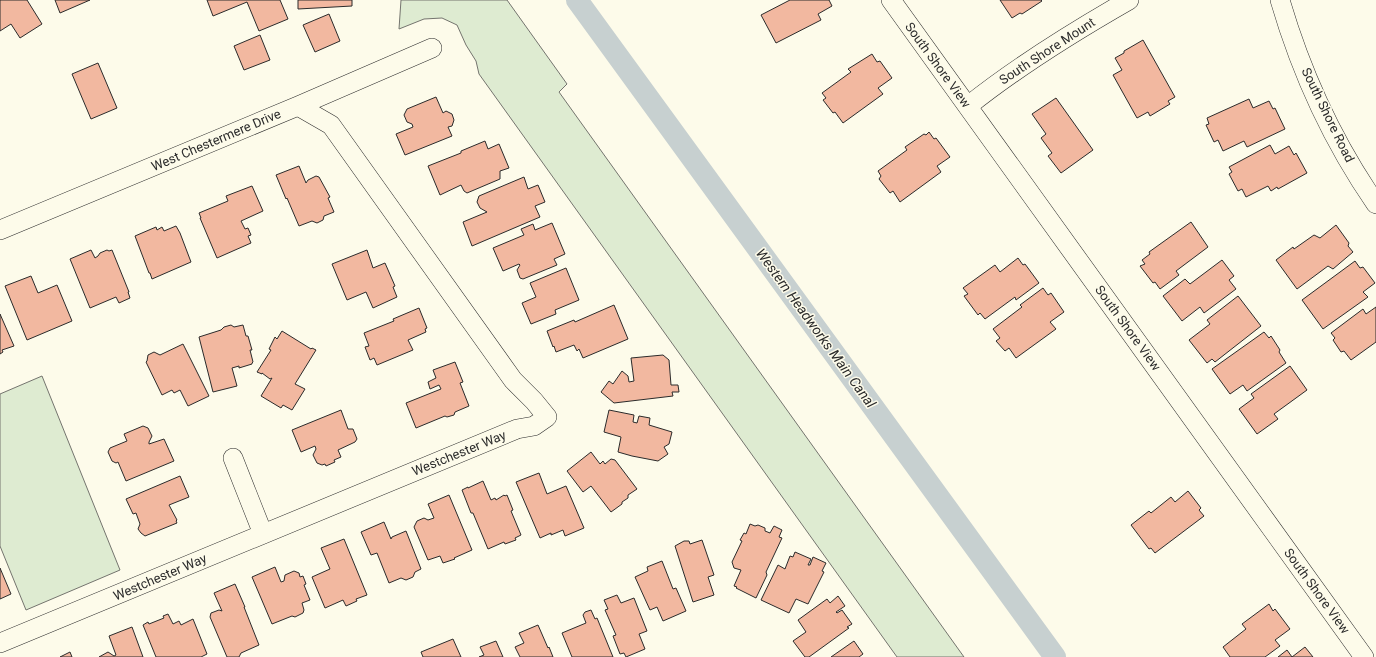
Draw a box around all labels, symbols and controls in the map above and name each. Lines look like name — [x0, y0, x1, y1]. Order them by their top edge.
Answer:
street label: South Shore Mount — [996, 14, 1098, 88]
street label: South Shore View — [902, 19, 974, 111]
street label: South Shore Road — [1299, 65, 1357, 165]
street label: West Chestermere Drive — [149, 106, 283, 174]
water label: Western Headworks Main Canal — [753, 245, 880, 411]
street label: South Shore View — [1092, 282, 1164, 374]
street label: Westchester Way — [410, 427, 508, 479]
street label: South Shore View — [1281, 545, 1353, 637]
street label: Westchester Way — [111, 551, 209, 603]

